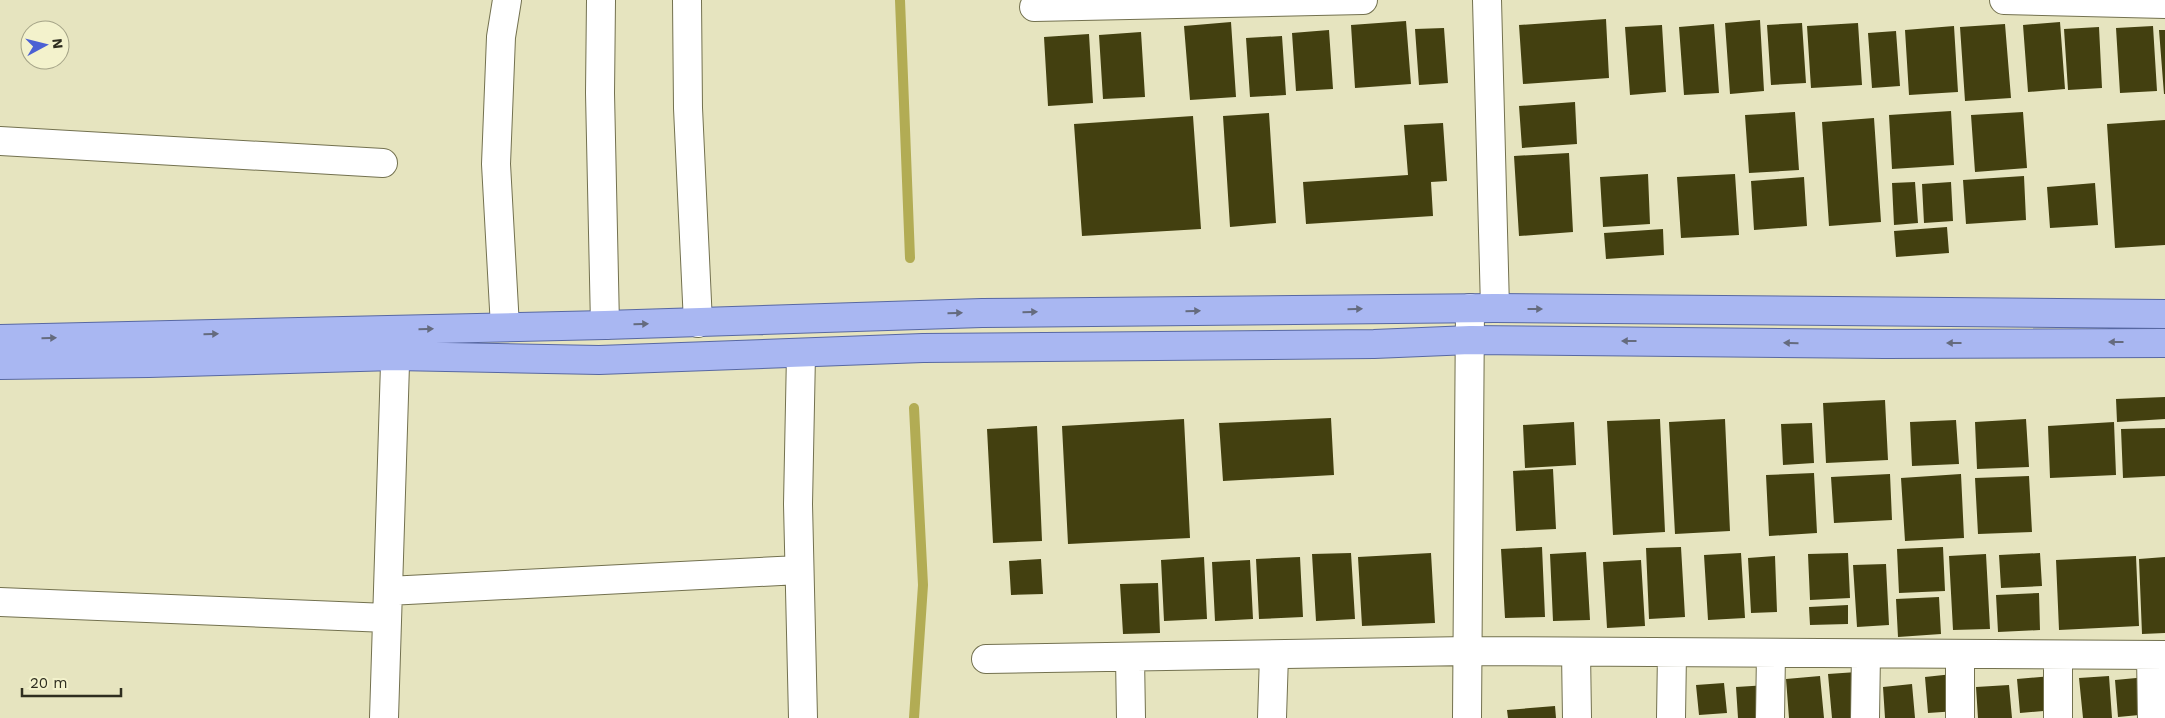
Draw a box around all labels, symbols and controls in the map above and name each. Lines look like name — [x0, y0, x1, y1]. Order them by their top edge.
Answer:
north arrow — [20, 20, 70, 70]
text: N — [49, 37, 66, 50]
one-way arrow — [1348, 305, 1364, 313]
one-way arrow — [1528, 305, 1544, 313]
one-way arrow — [1185, 307, 1201, 315]
one-way arrow — [1023, 308, 1039, 316]
one-way arrow — [948, 309, 964, 317]
one-way arrow — [633, 320, 649, 328]
one-way arrow — [418, 325, 434, 333]
one-way arrow — [203, 330, 219, 338]
one-way arrow — [41, 333, 57, 341]
one-way arrow — [1621, 337, 1637, 345]
one-way arrow — [2108, 338, 2124, 346]
one-way arrow — [1783, 339, 1799, 347]
one-way arrow — [1946, 340, 1962, 348]
scale bar — [22, 666, 121, 698]
text: 20 m — [30, 674, 68, 692]

